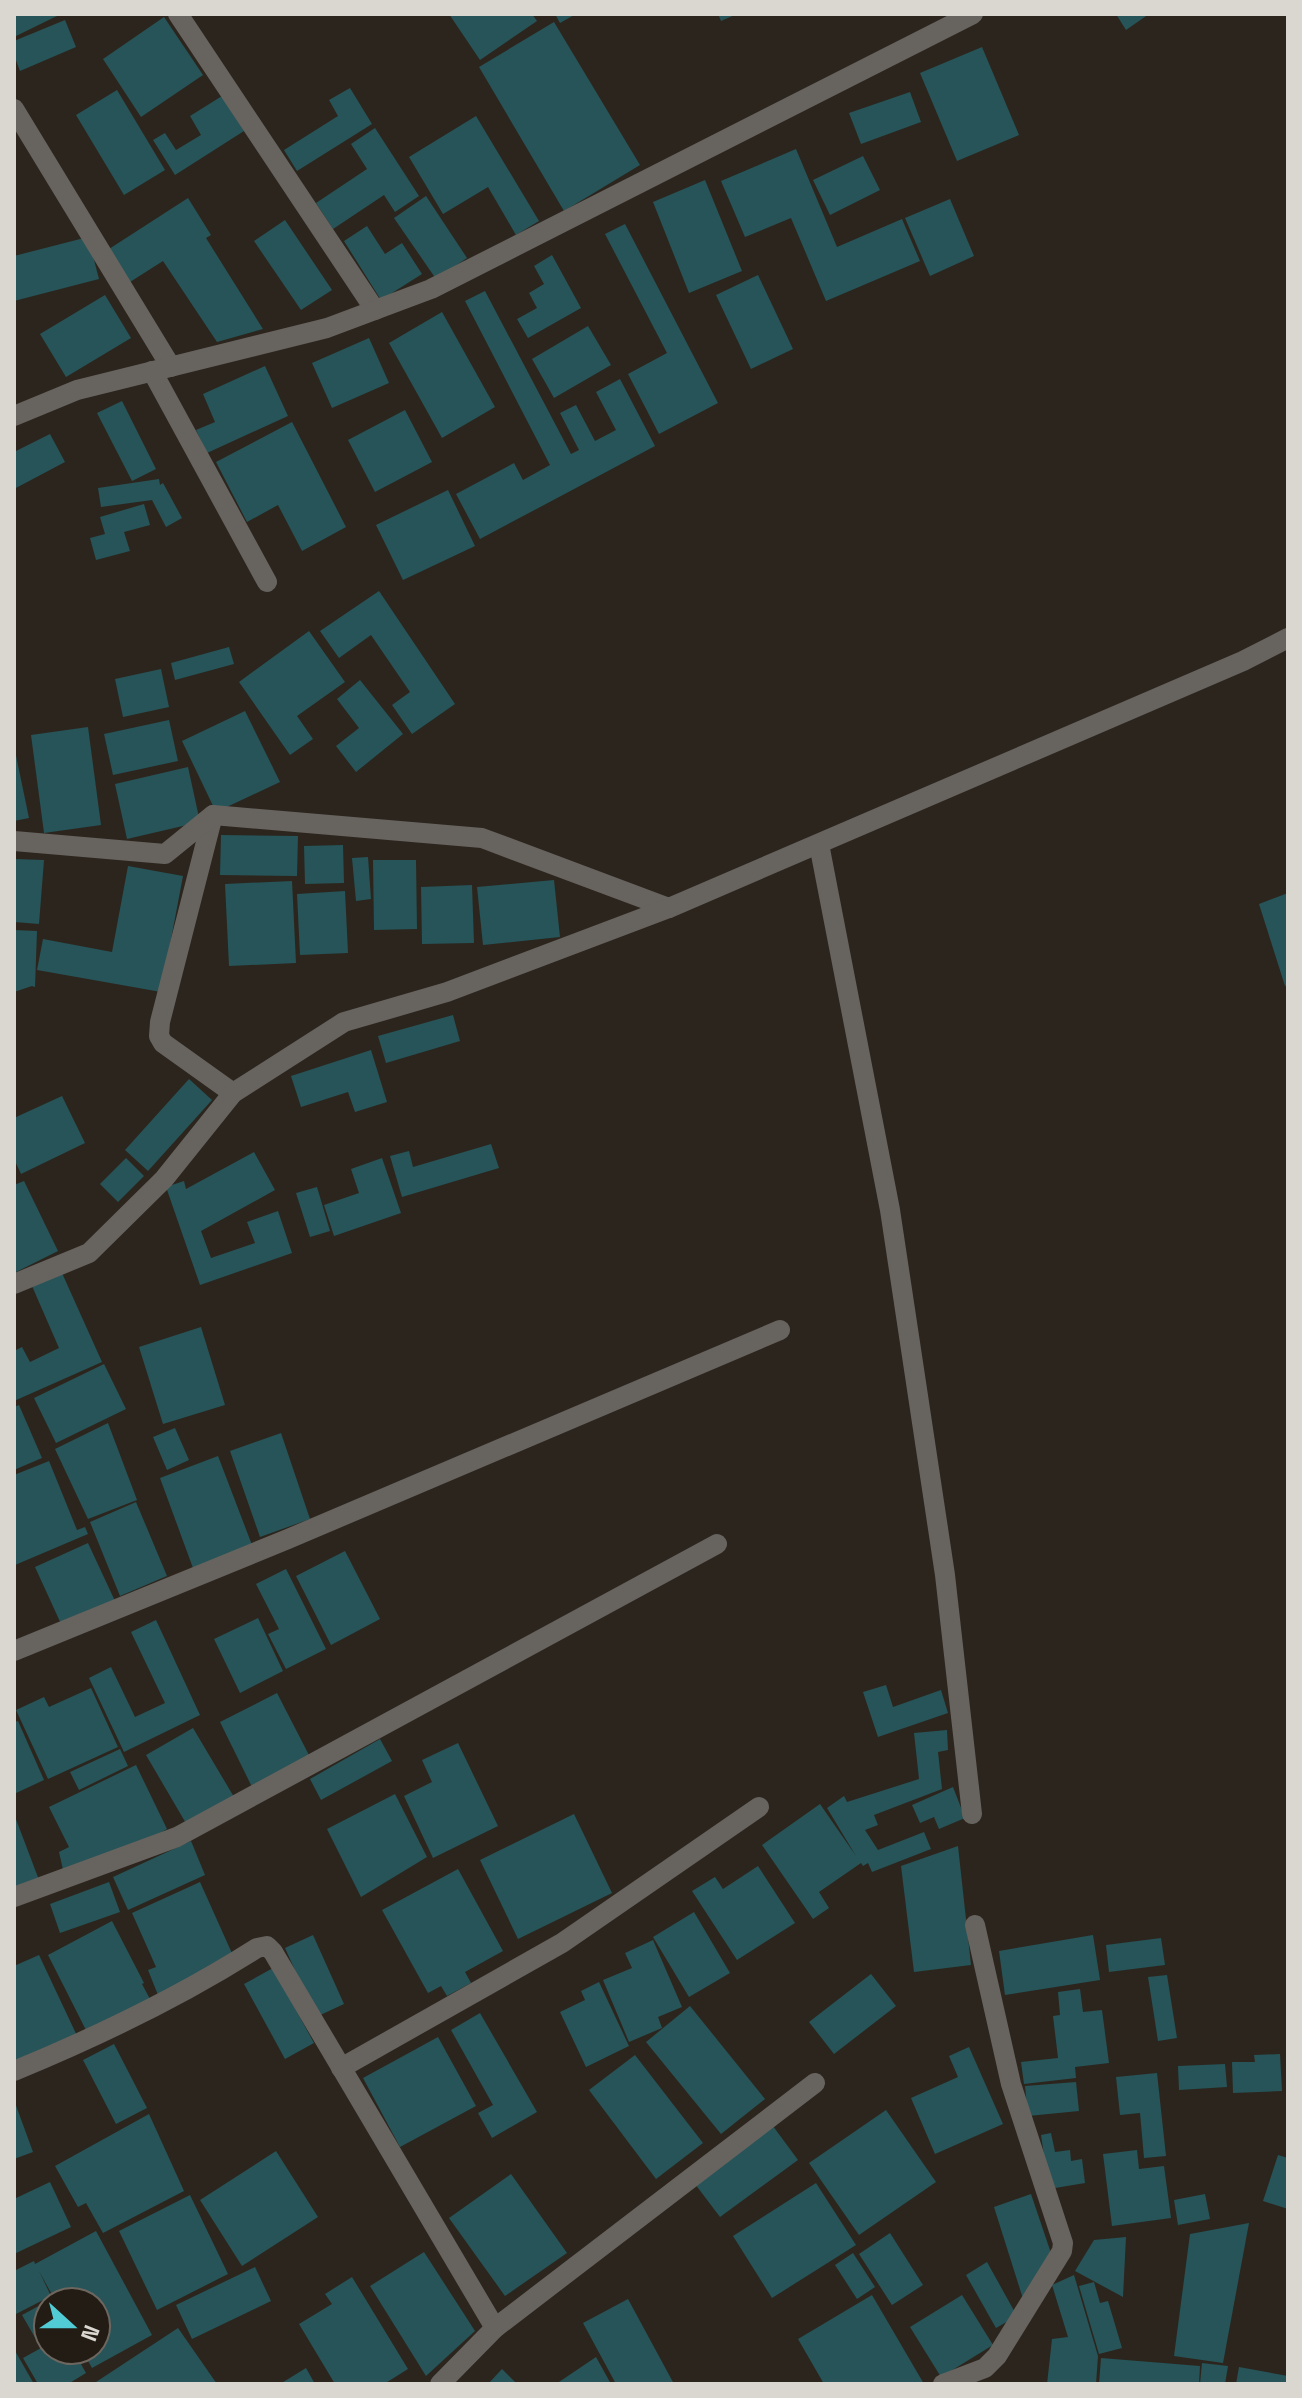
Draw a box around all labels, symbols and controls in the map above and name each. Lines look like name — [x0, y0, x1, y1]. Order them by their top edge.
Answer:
north arrow — [32, 2286, 112, 2366]
text: N — [75, 2321, 106, 2345]

